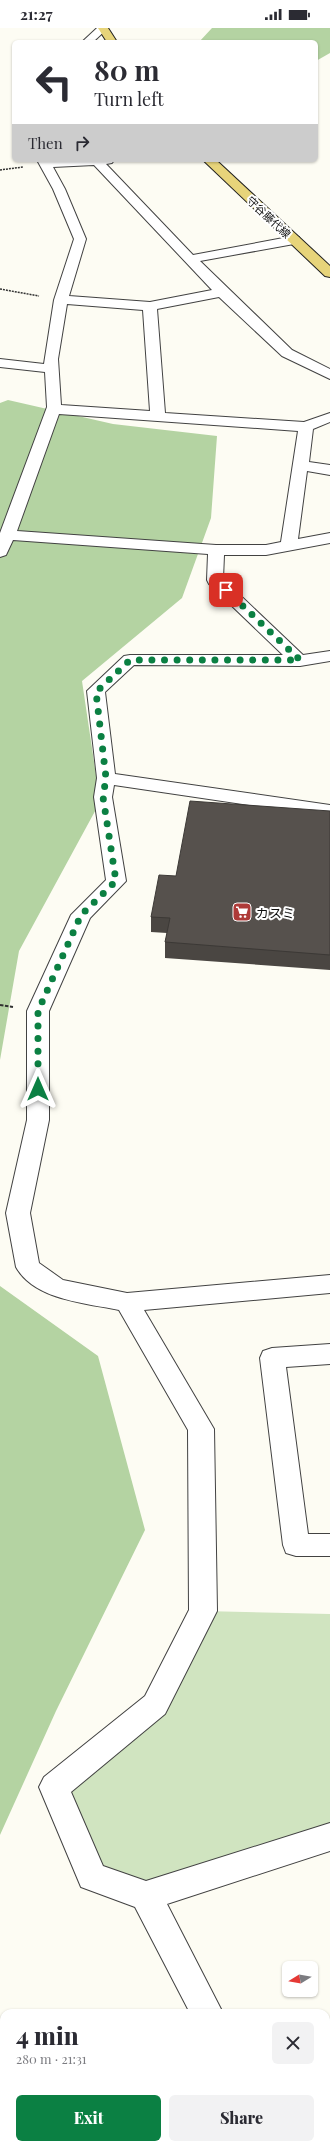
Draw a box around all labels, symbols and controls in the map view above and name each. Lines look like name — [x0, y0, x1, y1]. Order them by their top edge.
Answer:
text: 21:27 — [20, 4, 53, 24]
text: 80 m — [94, 51, 160, 88]
icon: left — [28, 56, 80, 108]
text: Turn left — [94, 87, 164, 111]
icon: right — [71, 132, 93, 154]
text: Then — [28, 133, 63, 153]
street label: 守谷藤代線 — [244, 193, 294, 241]
pin — [209, 573, 243, 607]
icon: arrive — [215, 579, 237, 601]
supermarket icon: カスミ — [231, 901, 253, 923]
place label: カスミ — [256, 904, 295, 921]
position arrow — [17, 1068, 59, 1110]
north arrow — [282, 1961, 318, 1997]
map controls — [282, 1961, 318, 1997]
text: 4 min — [16, 2019, 79, 2051]
button: close — [272, 2022, 314, 2064]
text: 280 m · 21:31 — [16, 2050, 87, 2067]
button: Exit — [16, 2095, 161, 2141]
button: Share — [169, 2095, 314, 2141]

